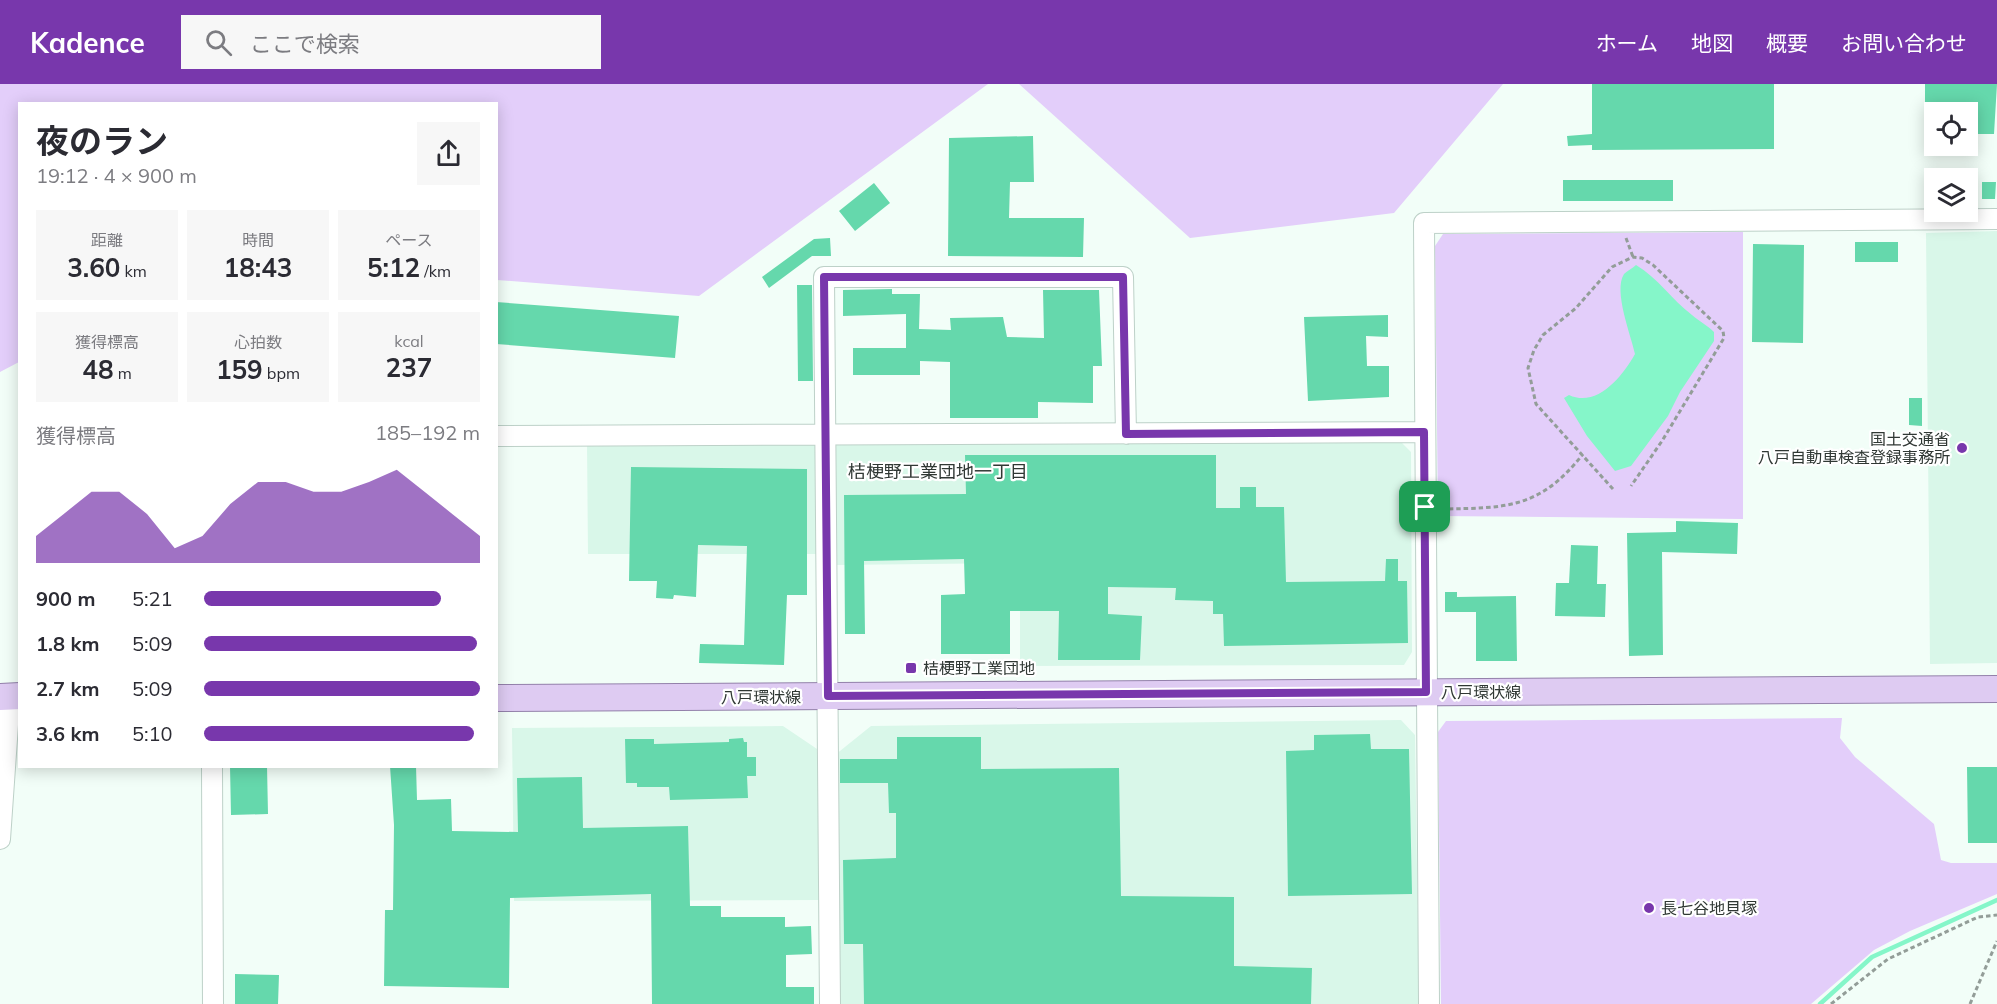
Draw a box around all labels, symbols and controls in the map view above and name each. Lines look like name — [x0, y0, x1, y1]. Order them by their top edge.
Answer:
search box — [181, 15, 601, 69]
text: Kadence — [30, 25, 145, 60]
icon: search — [202, 26, 235, 59]
text: ここで検索 — [250, 30, 360, 58]
text: ホーム — [1596, 30, 1658, 56]
text: 地図 — [1691, 30, 1733, 56]
text: 概要 — [1766, 30, 1808, 56]
text: お問い合わせ — [1841, 30, 1967, 56]
map controls — [1924, 102, 1978, 222]
button: locate — [1924, 102, 1978, 156]
text: 夜のラン — [36, 120, 168, 161]
button: share — [417, 122, 480, 185]
text: 19:12 · 4 × 900 m — [36, 163, 197, 188]
button: layers — [1924, 168, 1978, 222]
text: 距離 — [91, 230, 123, 250]
text: 時間 — [242, 230, 274, 250]
text: ペース — [385, 230, 433, 250]
text: 3.60 — [67, 251, 120, 284]
text: 18:43 — [224, 251, 292, 284]
text: 5:12 — [367, 251, 420, 284]
text: km — [120, 261, 147, 281]
text: /km — [420, 261, 451, 281]
text: kcal — [394, 331, 424, 351]
text: 獲得標高 — [75, 332, 139, 352]
text: 心拍数 — [234, 332, 282, 352]
text: 237 — [386, 351, 432, 384]
text: 48 — [82, 353, 113, 386]
text: 159 — [216, 353, 263, 386]
text: m — [113, 363, 132, 383]
text: bpm — [263, 363, 300, 383]
text: 185–192 m — [375, 420, 480, 445]
text: 獲得標高 — [36, 423, 116, 448]
place label: 国土交通省 八戸自動車検査登録事務所 — [1758, 429, 1950, 467]
marker: 国土交通省 八戸自動車検査登録事務所 — [1955, 441, 1969, 455]
district label: 桔梗野工業団地一丁目 — [848, 460, 1028, 483]
pin — [1399, 481, 1450, 532]
icon: arrive — [1408, 490, 1441, 523]
text: 900 m — [36, 586, 95, 611]
text: 5:21 — [132, 586, 173, 611]
text: 1.8 km — [36, 631, 99, 656]
text: 5:09 — [132, 631, 173, 656]
place label: 桔梗野工業団地 — [923, 658, 1035, 678]
marker: 桔梗野工業団地 — [904, 661, 918, 675]
text: 2.7 km — [36, 676, 99, 701]
text: 5:09 — [132, 676, 173, 701]
street label: 八戸環状線 — [1441, 682, 1521, 702]
street label: 八戸環状線 — [721, 687, 801, 707]
text: 3.6 km — [36, 721, 99, 746]
text: 5:10 — [132, 721, 173, 746]
place label: 長七谷地貝塚 — [1661, 898, 1757, 918]
marker: 長七谷地貝塚 — [1642, 901, 1656, 915]

